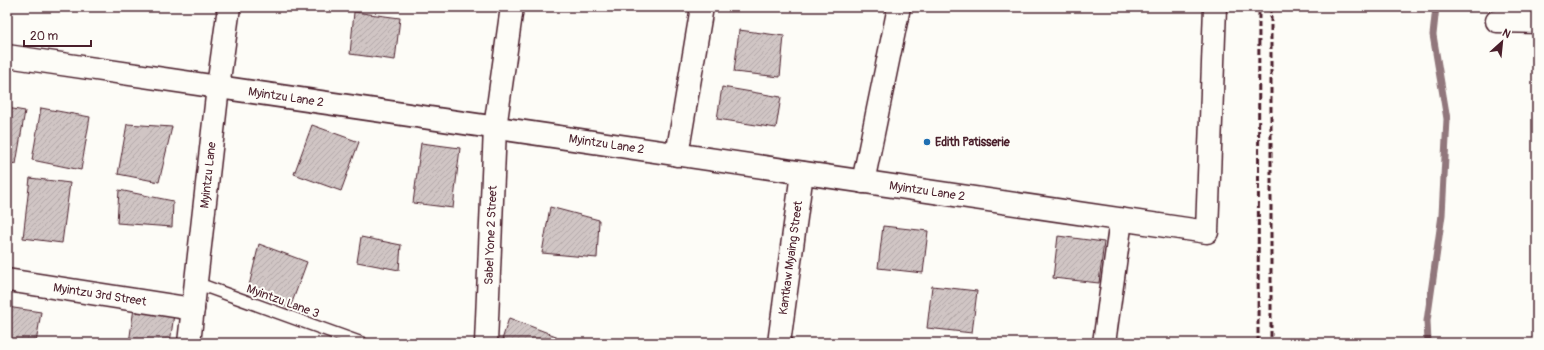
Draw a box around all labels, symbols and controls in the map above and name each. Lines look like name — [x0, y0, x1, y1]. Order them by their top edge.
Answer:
scale bar — [24, 22, 91, 48]
north arrow — [1482, 22, 1522, 62]
text: N — [1500, 26, 1513, 41]
text: 20 m — [30, 29, 59, 44]
street label: Myintzu Lane 2 — [247, 84, 325, 110]
street label: Myintzu Lane 2 — [568, 131, 646, 157]
place label: Edith Patisserie — [935, 135, 1011, 150]
marker: Edith Patisserie — [922, 137, 932, 147]
street label: Myintzu Lane — [197, 141, 220, 209]
street label: Myintzu Lane 2 — [888, 178, 966, 204]
street label: Sabel Yone 2 Street — [481, 185, 501, 285]
street label: Kantkaw Myaing Street — [776, 200, 806, 316]
street label: Myintzu 3rd Street — [52, 280, 148, 310]
street label: Myintzu Lane 3 — [244, 281, 321, 322]

